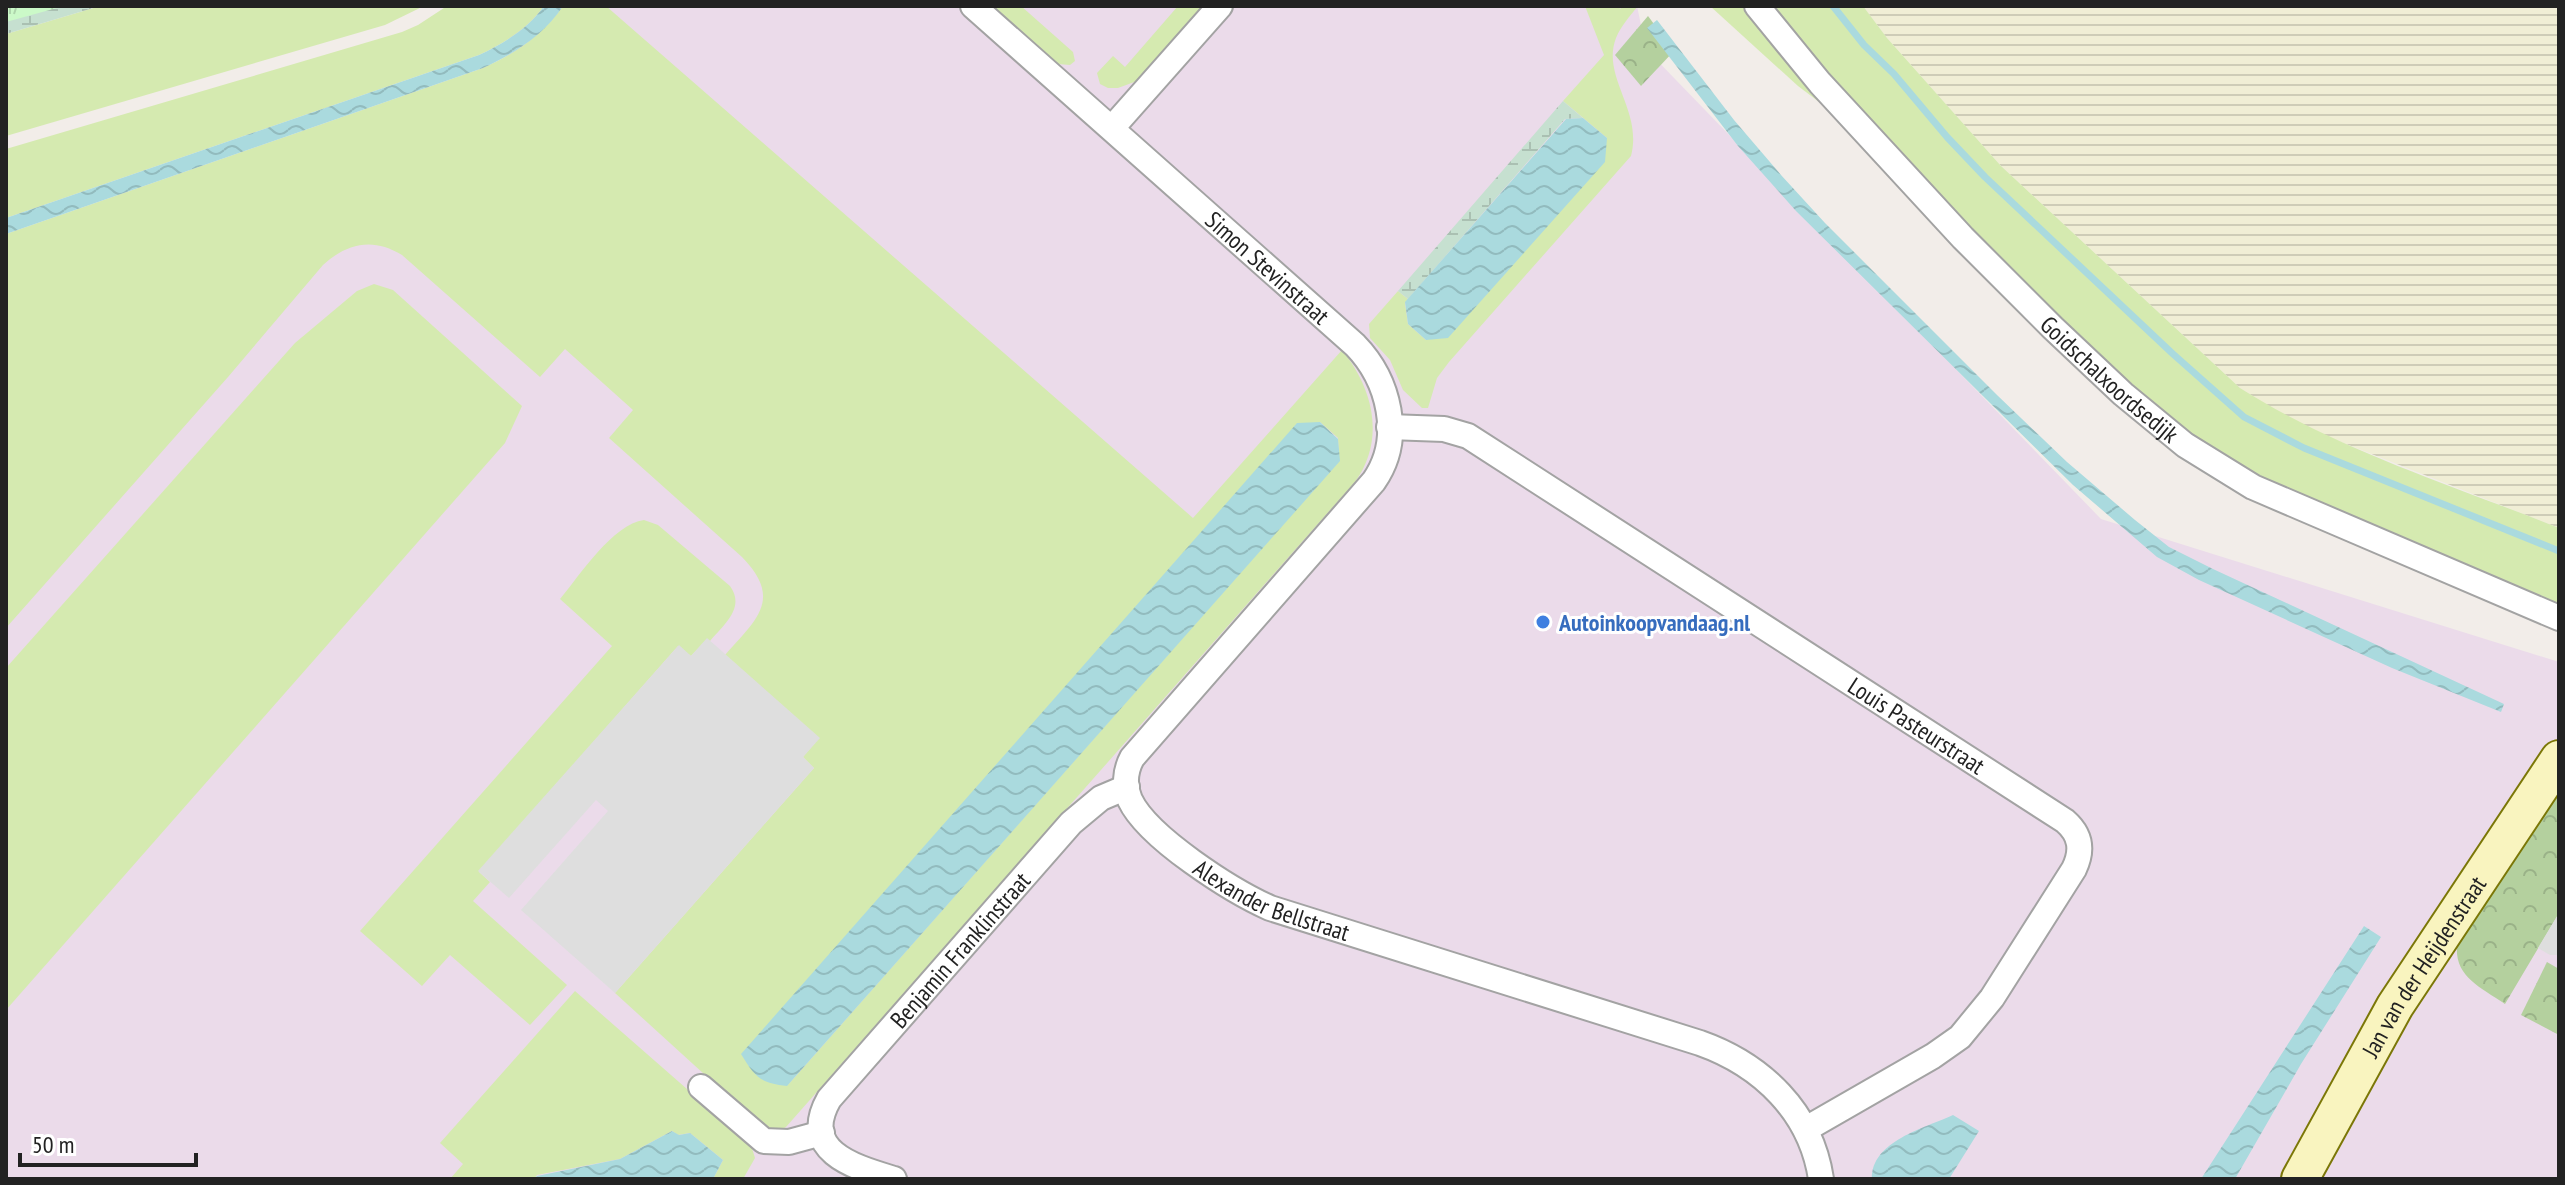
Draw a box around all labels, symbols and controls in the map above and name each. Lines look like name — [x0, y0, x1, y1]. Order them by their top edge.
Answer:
street label: Simon Stevinstraat — [1199, 204, 1336, 331]
street label: Goidschalxoordsedijk — [2034, 309, 2186, 450]
place label: Autoinkoopvandaag.nl — [1558, 607, 1750, 638]
marker: Autoinkoopvandaag.nl — [1534, 613, 1552, 631]
street label: Louis Pasteurstraat — [1843, 670, 1991, 781]
street label: Alexander Bellstraat — [1188, 852, 1354, 948]
street label: Benjamin Franklinstraat — [883, 865, 1037, 1034]
street label: Jan van der Heijdenstraat — [2354, 870, 2493, 1063]
scale bar — [20, 1117, 196, 1167]
text: 50 m — [32, 1129, 74, 1160]

